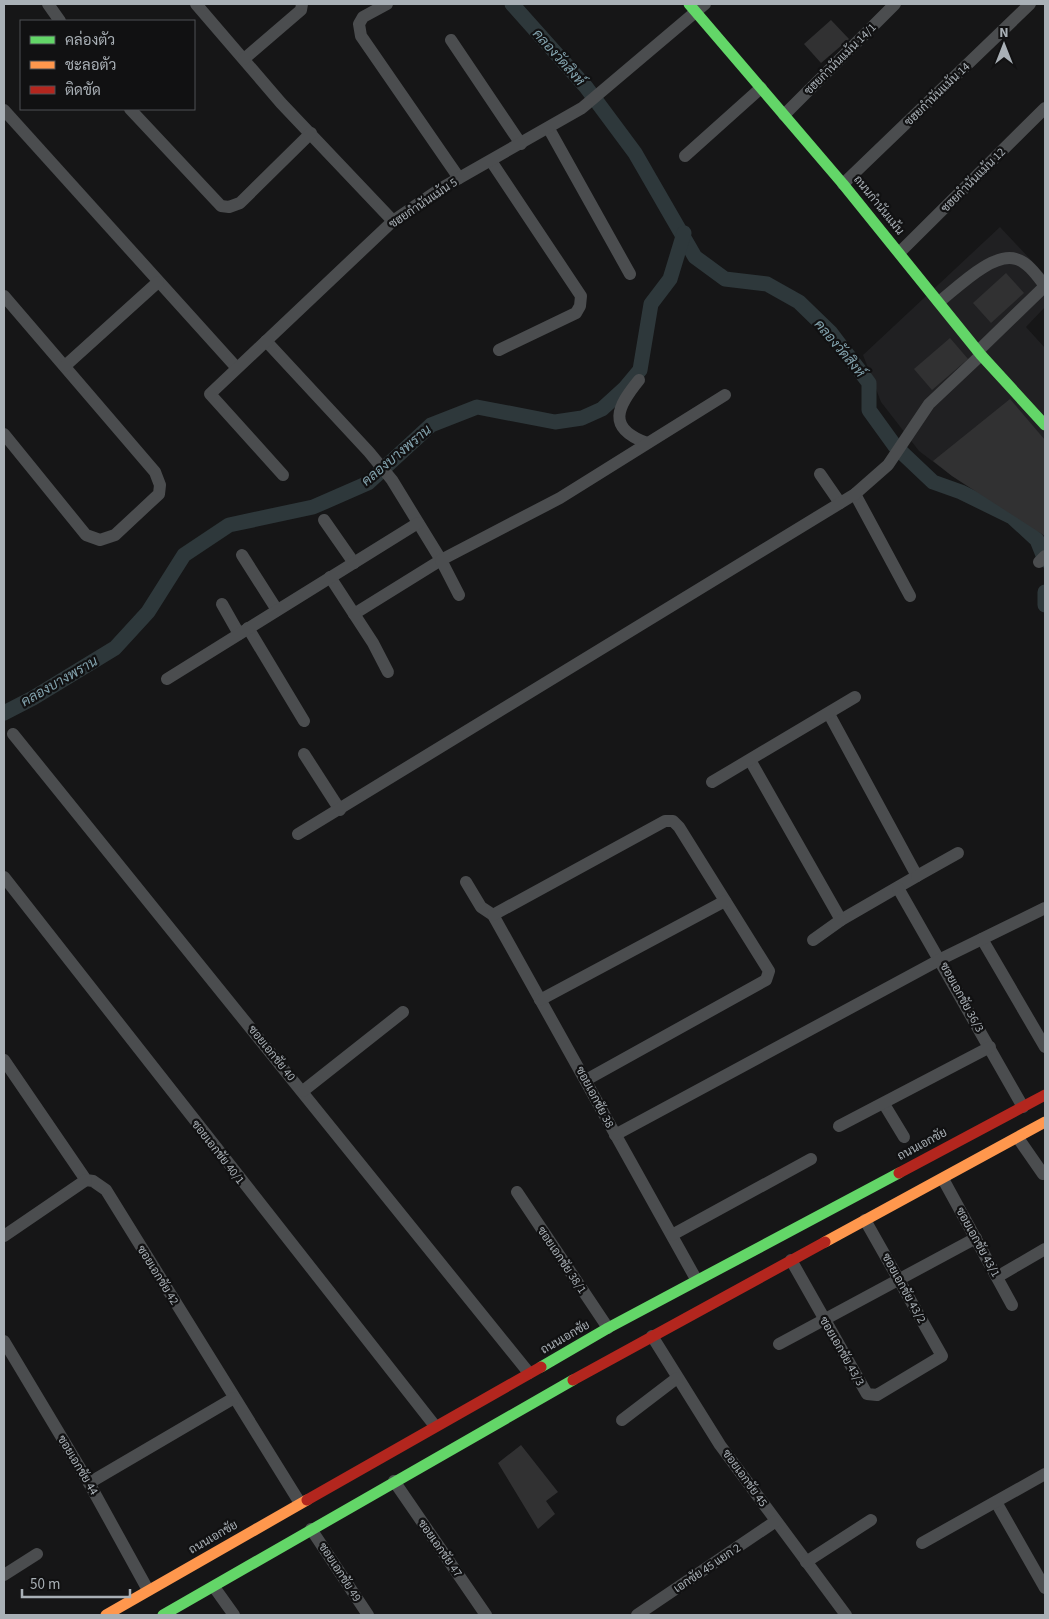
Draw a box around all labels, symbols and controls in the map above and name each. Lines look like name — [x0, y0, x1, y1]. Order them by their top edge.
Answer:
legend — [20, 20, 195, 110]
street label: ซฮยกำนันแม้น 14/1 — [801, 20, 880, 99]
north arrow — [979, 20, 1029, 70]
text: N — [999, 23, 1009, 43]
water label: คลองวัดสิงห์ — [527, 25, 590, 92]
text: คล่องตัว — [65, 30, 115, 51]
text: ชะลอตัว — [65, 55, 116, 76]
street label: ซฮยกำนันแม้น 14 — [901, 59, 974, 130]
text: ติดขัด — [65, 80, 101, 101]
street label: ซฮยกำนันแม้น 12 — [937, 144, 1010, 217]
street label: ถนนกำนันแม้น — [849, 172, 908, 239]
street label: ซฮยกำนันแม้น 5 — [386, 174, 461, 233]
water label: คลองวัดสิงห์ — [809, 315, 871, 383]
water label: คลองบางพราน — [357, 420, 436, 491]
water label: คลองบางพราน — [17, 652, 102, 712]
street label: ซอยเอกชัย 36/3 — [935, 959, 988, 1035]
street label: ซอยเอกชัย 40 — [244, 1022, 299, 1085]
street label: ซอยเอกชัย 38 — [571, 1063, 618, 1131]
street label: ซอยเอกชัย 40/1 — [187, 1116, 248, 1188]
street label: ถนนเอกชัย — [894, 1124, 950, 1165]
street label: ซอยเอกชัย 43/1 — [951, 1204, 1004, 1280]
street label: ซอยเอกชัย 38/1 — [533, 1223, 590, 1297]
street label: ซอยเอกชัย 42 — [132, 1242, 183, 1308]
street label: ซอยเอกชัย 43/2 — [877, 1250, 930, 1326]
street label: ซอยเอกชัย 43/3 — [815, 1313, 868, 1389]
street label: ถนนเอกชัย — [538, 1317, 593, 1358]
street label: ซอยเอกชัย 44 — [53, 1432, 102, 1499]
street label: ซอยเอกชัย 45 — [718, 1446, 771, 1511]
street label: ซอยเอกชัย 47 — [413, 1516, 466, 1581]
street label: ถนนเอกชัย — [186, 1517, 241, 1558]
street label: ซอยเอกชัย 49 — [314, 1539, 365, 1605]
street label: เอกชัย 45 แยก 2 — [670, 1540, 744, 1597]
scale bar — [22, 1566, 130, 1598]
text: 50 m — [30, 1574, 60, 1595]

